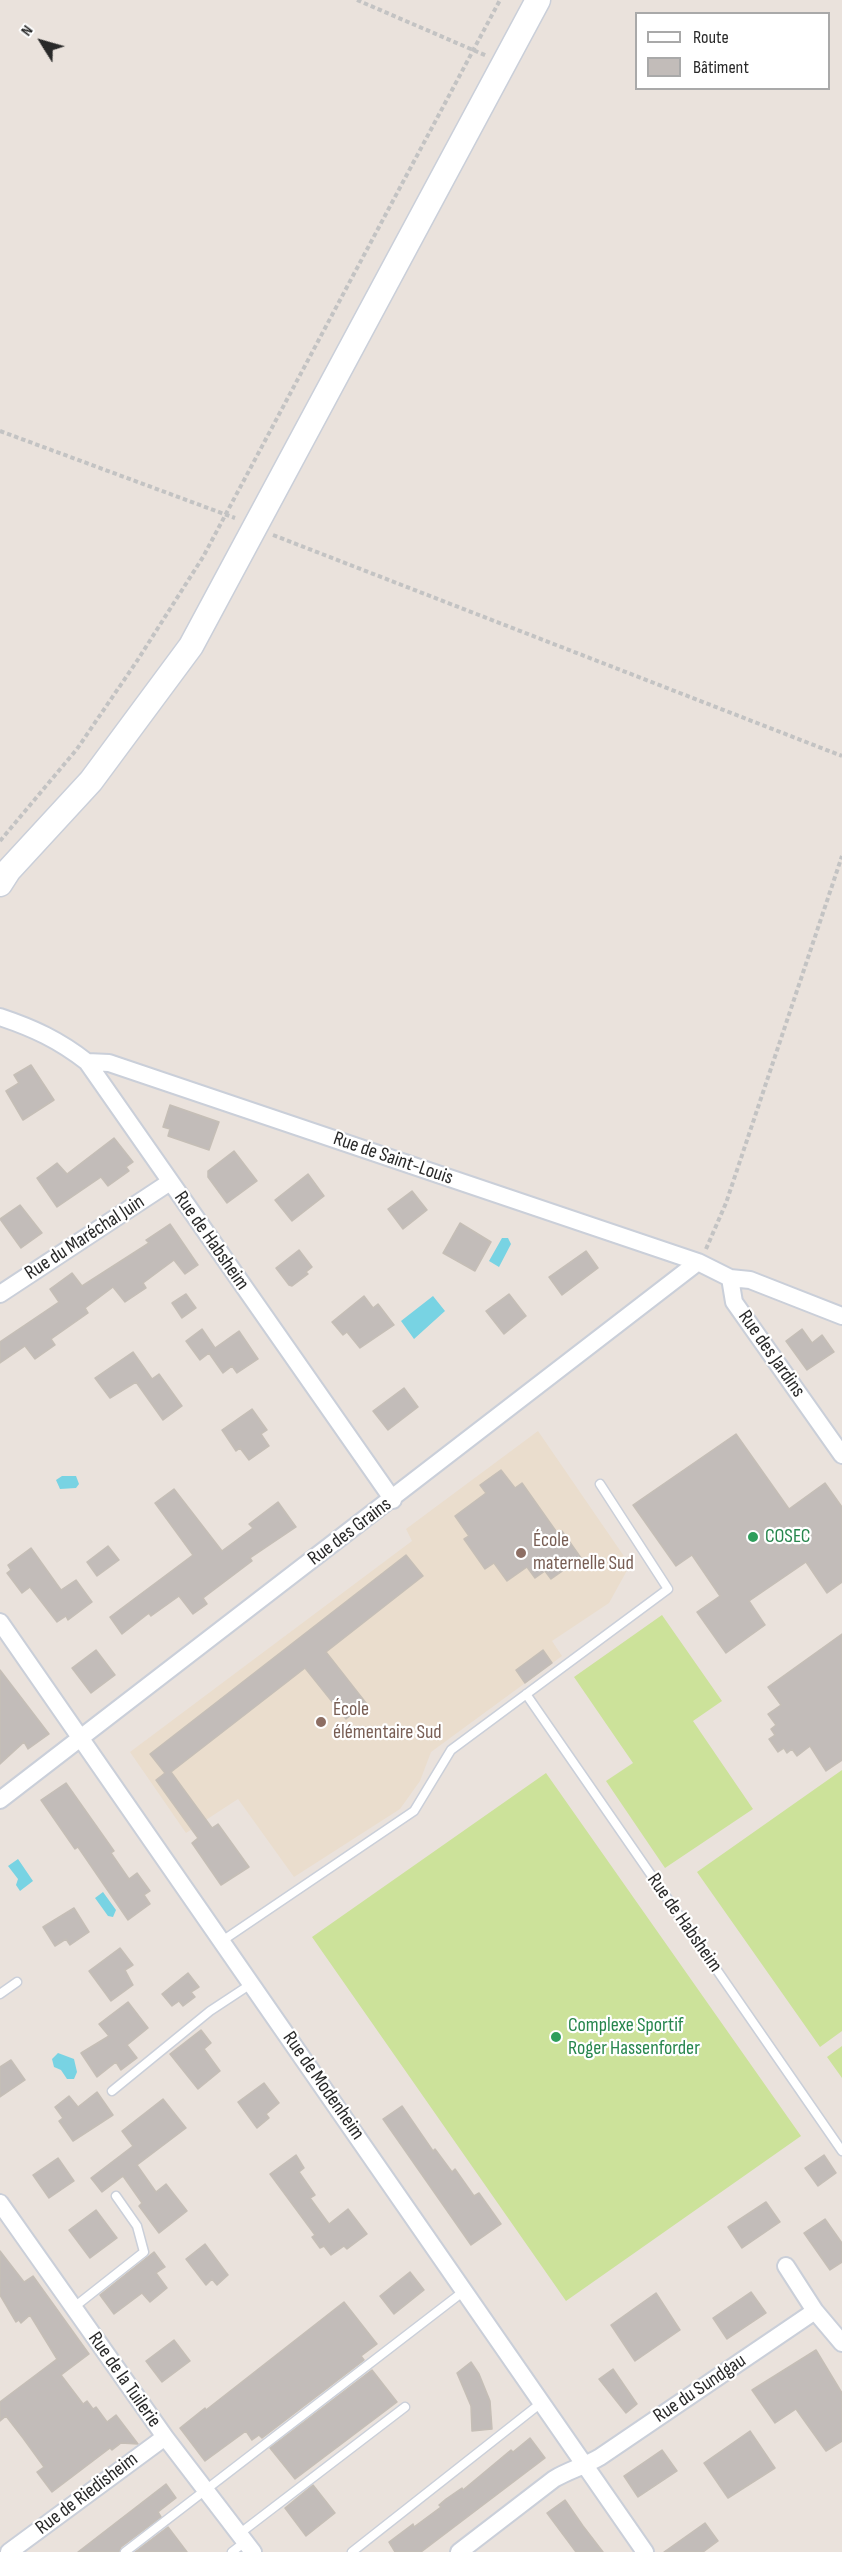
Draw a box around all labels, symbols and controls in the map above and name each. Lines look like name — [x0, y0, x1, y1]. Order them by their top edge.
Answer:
north arrow — [12, 12, 72, 72]
legend — [635, 12, 830, 90]
text: N — [17, 22, 37, 40]
text: Route — [693, 27, 729, 48]
text: Bâtiment — [693, 57, 749, 78]
street label: Rue de Saint-Louis — [330, 1127, 456, 1191]
street label: Rue de Habsheim — [168, 1187, 254, 1295]
street label: Rue du Maréchal Juin — [21, 1190, 149, 1286]
street label: Rue des Jardins — [732, 1306, 810, 1402]
street label: Rue des Grains — [304, 1493, 396, 1571]
place label: COSEC — [765, 1525, 811, 1549]
place label: École maternelle Sud — [533, 1529, 634, 1576]
marker: COSEC — [746, 1530, 760, 1544]
marker: École maternelle Sud — [514, 1546, 528, 1560]
place label: École élémentaire Sud — [333, 1698, 442, 1745]
marker: École élémentaire Sud — [314, 1715, 328, 1729]
street label: Rue de Habsheim — [641, 1869, 727, 1977]
place label: Complexe Sportif Roger Hassenforder — [568, 2014, 700, 2061]
street label: Rue de Modenheim — [277, 2027, 369, 2145]
marker: Complexe Sportif Roger Hassenforder — [549, 2030, 563, 2044]
street label: Rue de la Tuilerie — [82, 2328, 166, 2432]
street label: Rue du Sundgau — [649, 2349, 751, 2429]
street label: Rue de Riedisheim — [31, 2448, 143, 2540]

